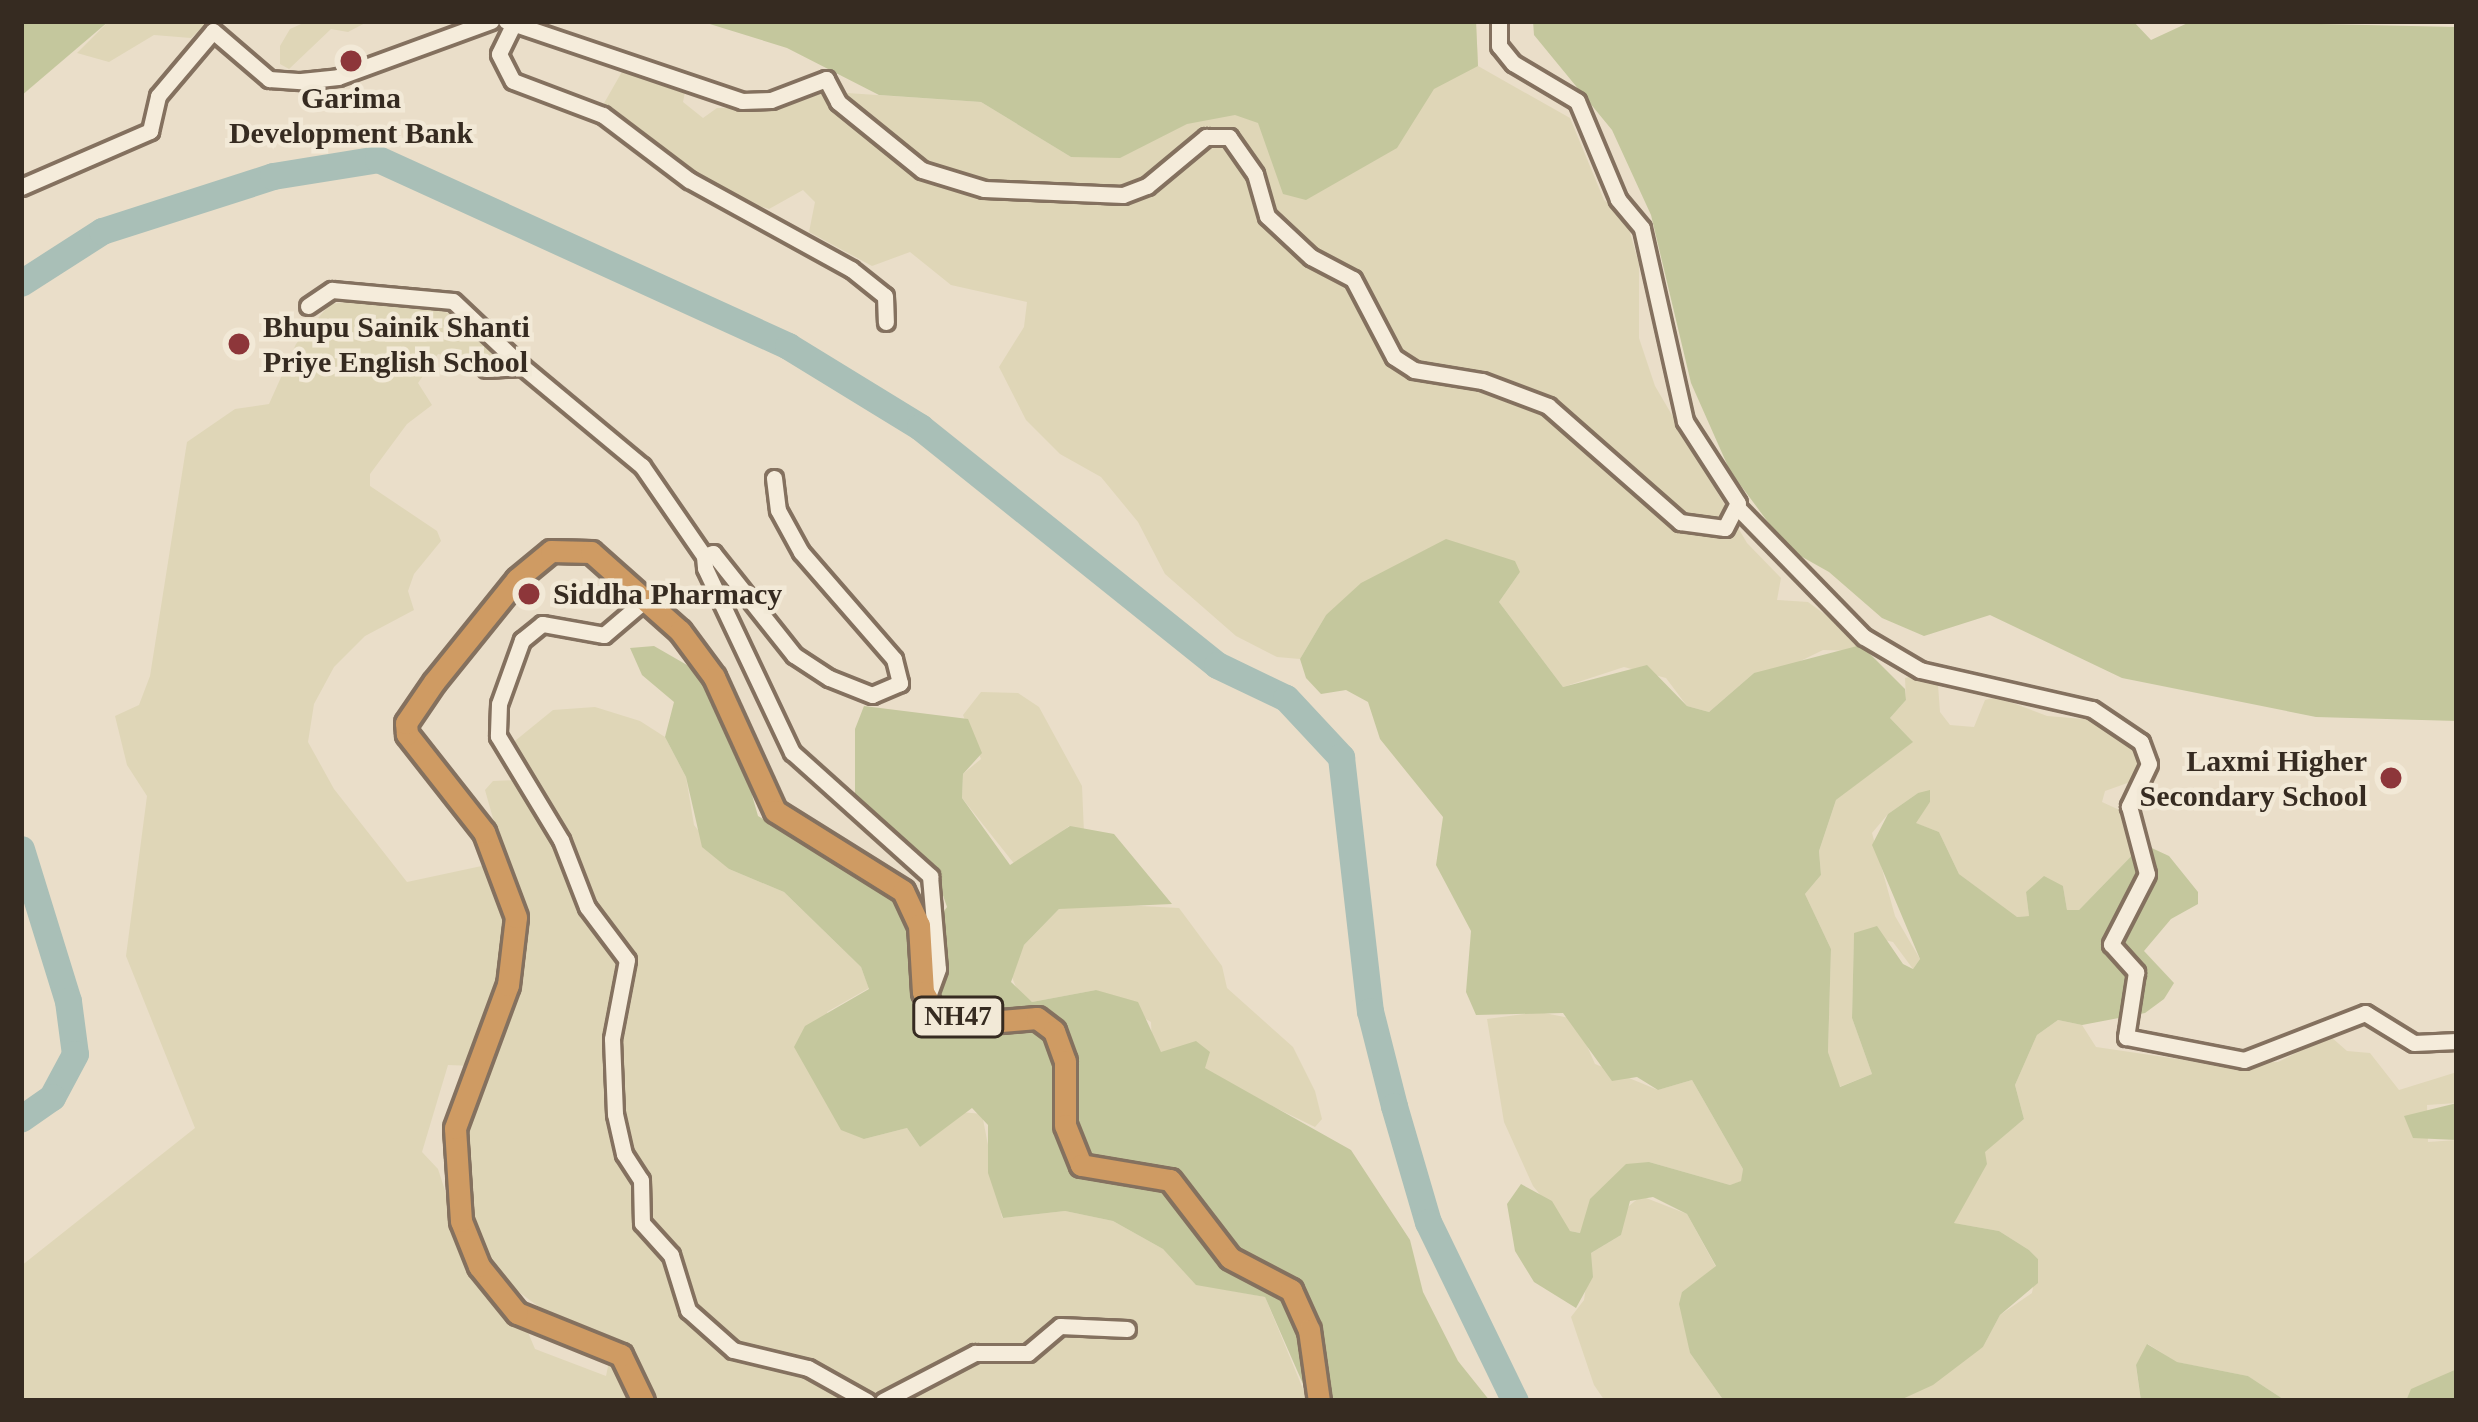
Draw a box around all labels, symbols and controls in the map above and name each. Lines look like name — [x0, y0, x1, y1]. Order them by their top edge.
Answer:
marker: Garima Development Bank — [338, 48, 364, 74]
place label: Garima Development Bank — [229, 80, 473, 150]
place label: Bhupu Sainik Shanti Priye English School — [263, 309, 530, 380]
marker: Bhupu Sainik Shanti Priye English School — [226, 331, 252, 357]
place label: Siddha Pharmacy — [553, 576, 782, 612]
marker: Siddha Pharmacy — [516, 581, 542, 607]
place label: Laxmi Higher Secondary School — [2139, 743, 2367, 813]
marker: Laxmi Higher Secondary School — [2378, 765, 2404, 791]
road number: NH47 — [910, 996, 1006, 1038]

